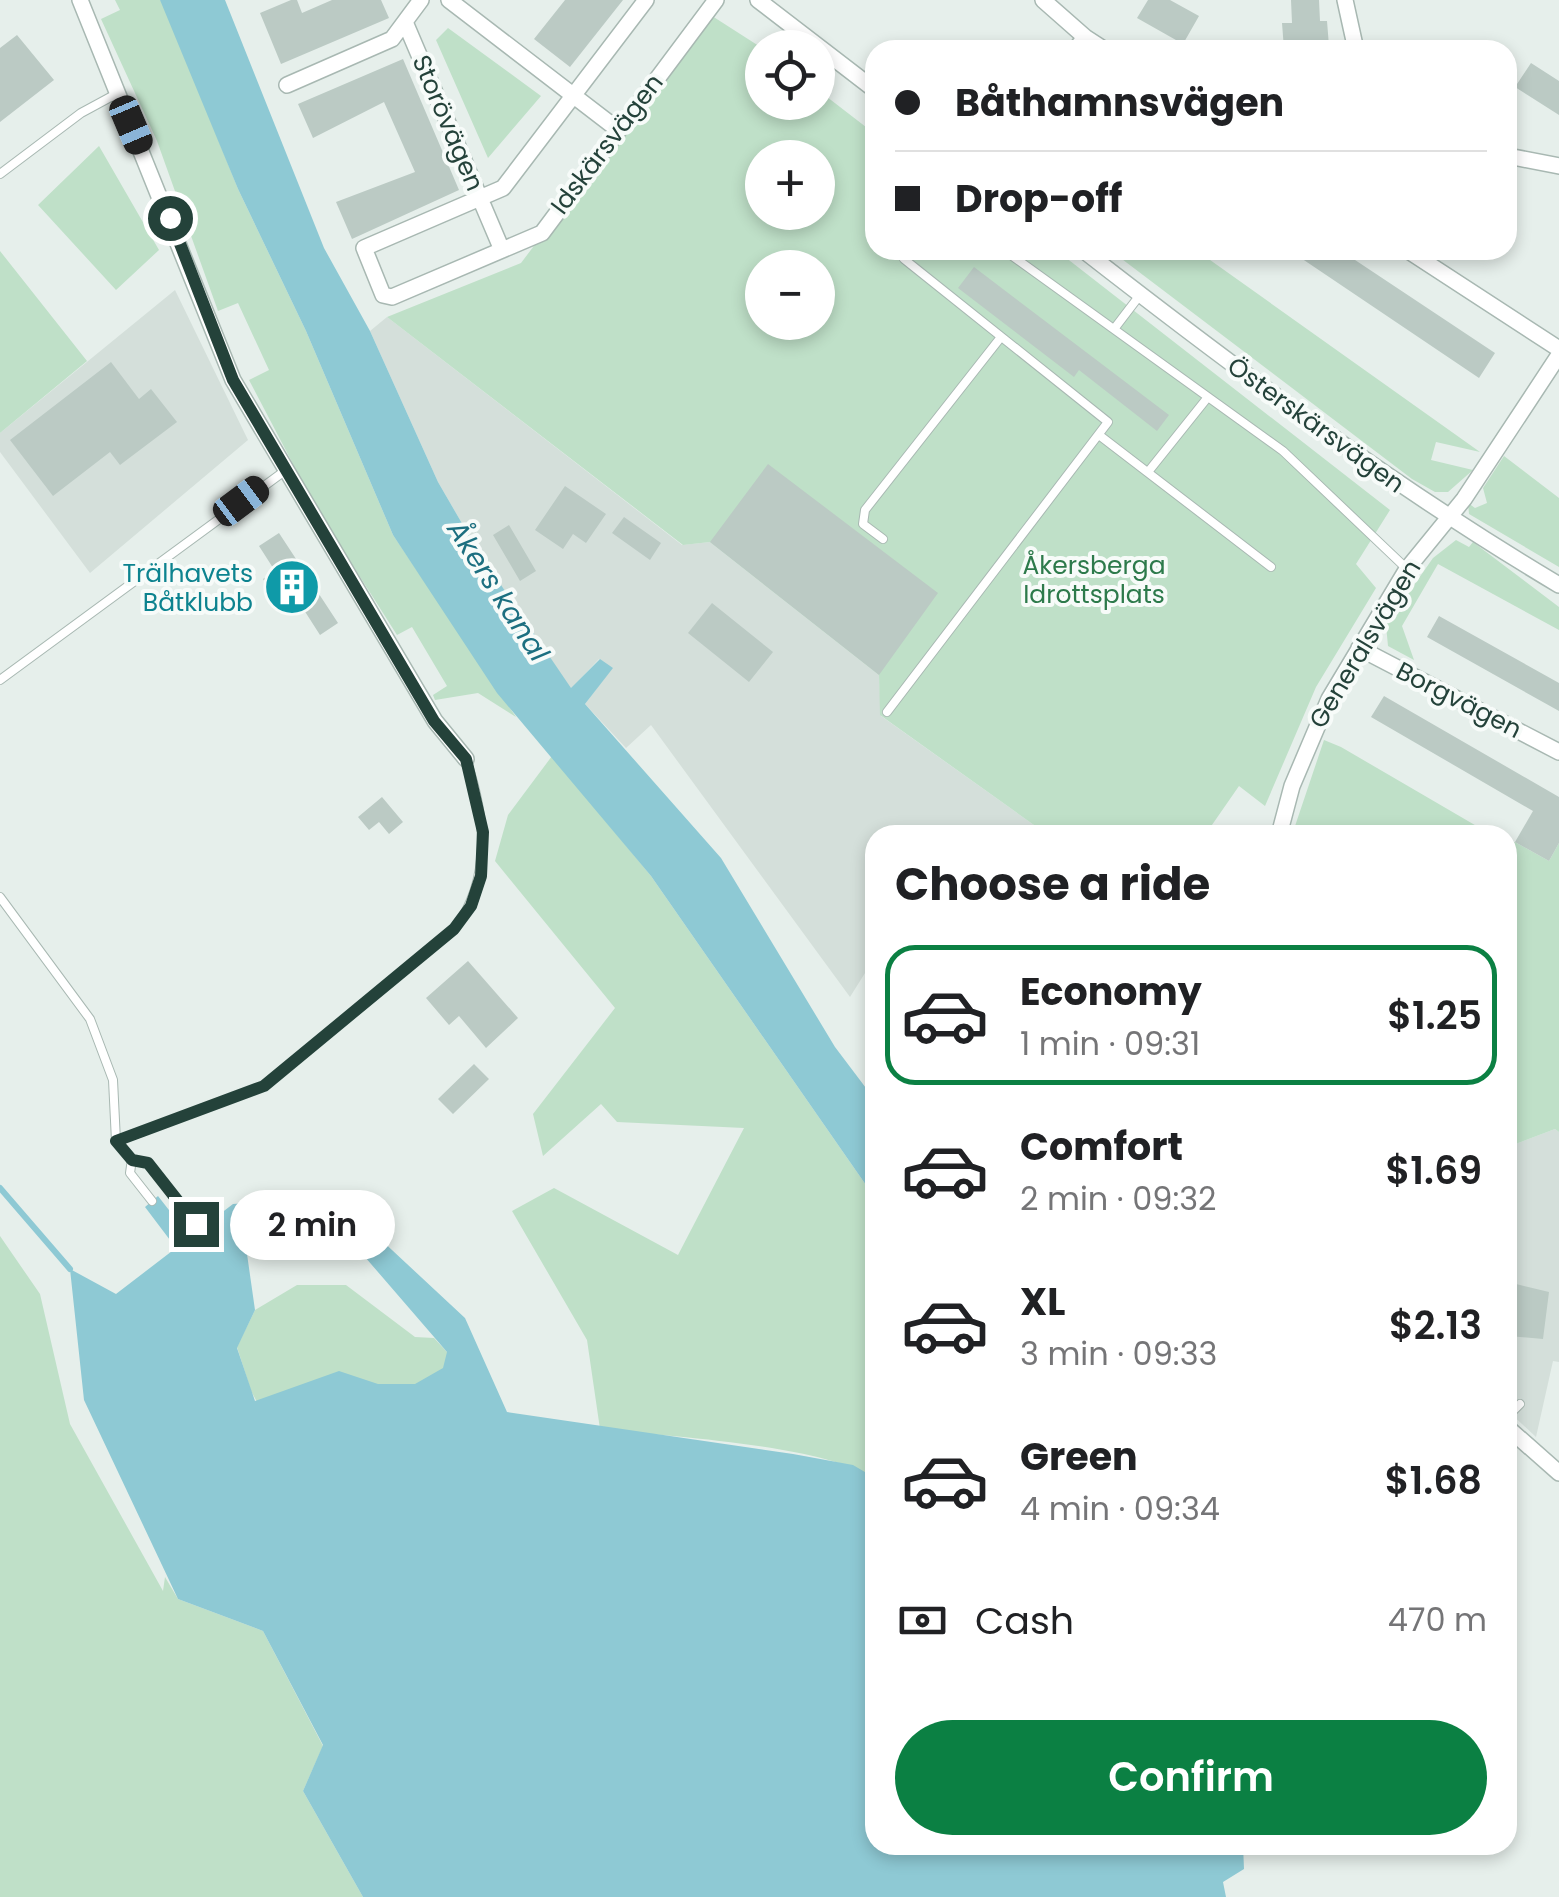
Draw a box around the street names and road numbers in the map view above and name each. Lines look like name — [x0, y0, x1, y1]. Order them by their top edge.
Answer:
street label: Storövägen — [404, 50, 492, 196]
street label: Idskärsvägen — [543, 67, 671, 221]
street label: Österskärsvägen — [1220, 349, 1412, 501]
street label: Generalsvägen — [1301, 553, 1429, 735]
street label: Borgvägen — [1390, 653, 1528, 747]

